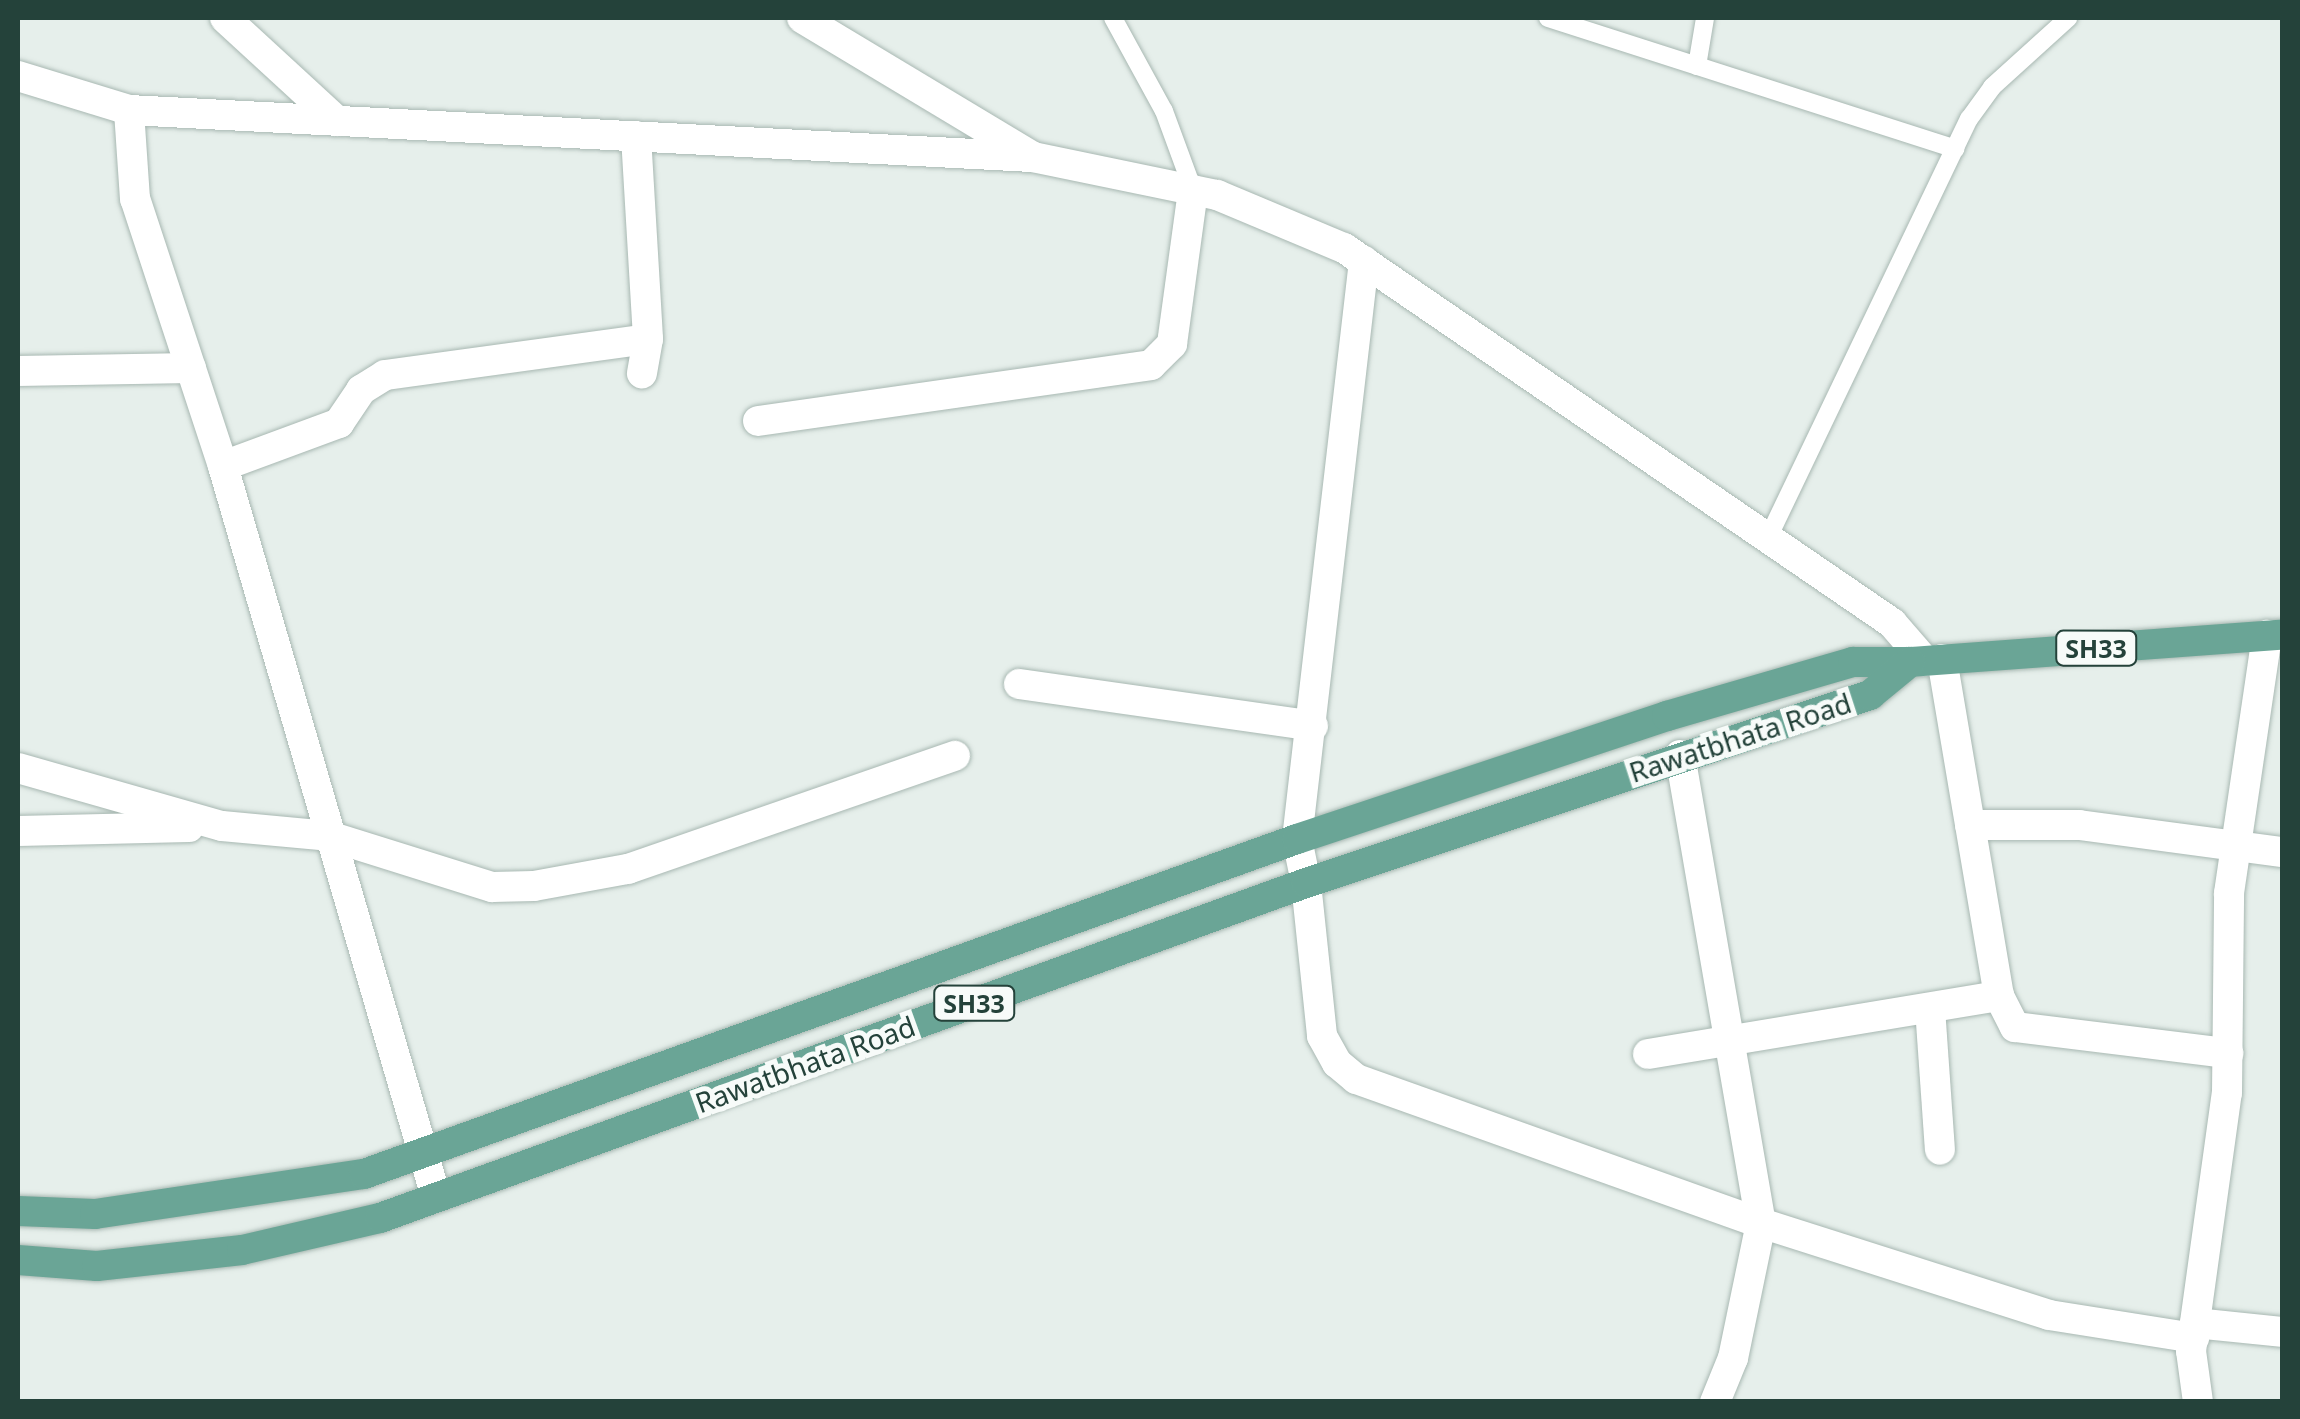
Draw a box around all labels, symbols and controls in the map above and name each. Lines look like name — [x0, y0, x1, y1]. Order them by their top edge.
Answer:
road number: SH33 — [2054, 628, 2138, 668]
street label: Rawatbhata Road — [1625, 685, 1855, 789]
road number: SH33 — [932, 983, 1016, 1023]
street label: Rawatbhata Road — [690, 1009, 920, 1119]

